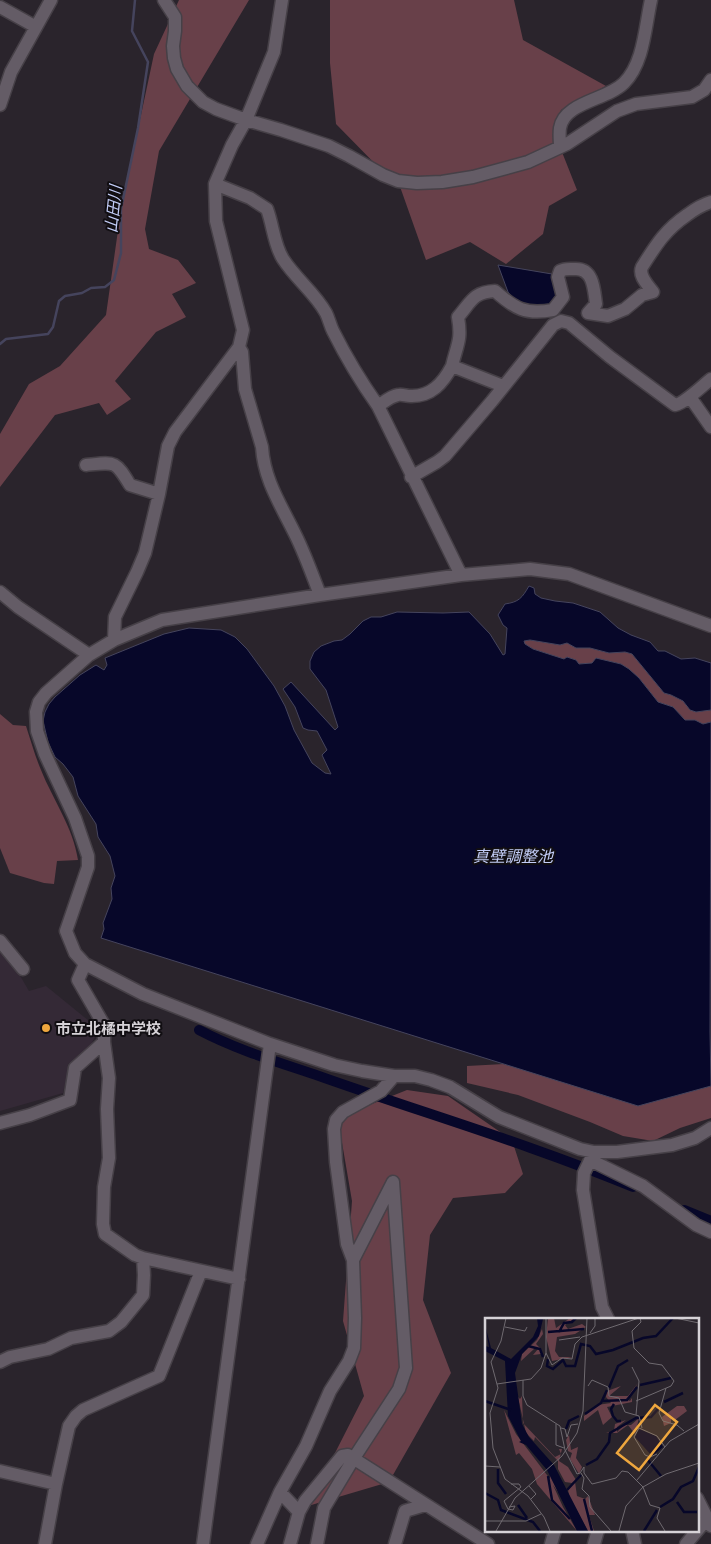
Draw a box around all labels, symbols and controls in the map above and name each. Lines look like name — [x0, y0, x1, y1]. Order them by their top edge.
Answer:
water label: 山田川 — [100, 182, 127, 234]
water label: 真壁調整池 — [473, 845, 555, 867]
place label: 市立北橘中学校 — [56, 1018, 161, 1039]
marker: 市立北橘中学校 — [40, 1022, 52, 1034]
inset map — [485, 1318, 698, 1532]

